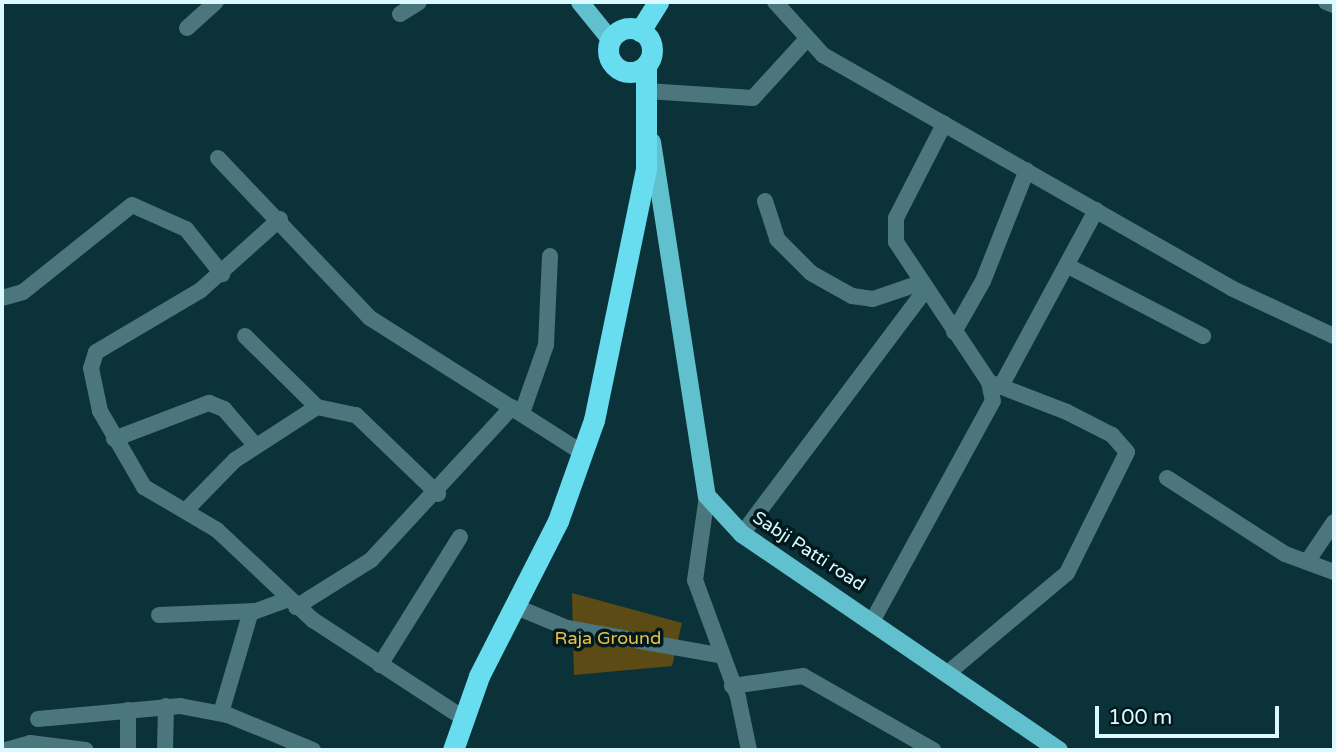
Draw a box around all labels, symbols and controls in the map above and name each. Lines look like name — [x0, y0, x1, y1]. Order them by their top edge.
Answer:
street label: Sabji Patti road — [749, 507, 869, 595]
park label: Raja Ground — [555, 627, 661, 649]
scale bar — [1098, 692, 1282, 736]
text: 100 m — [1108, 705, 1172, 730]

